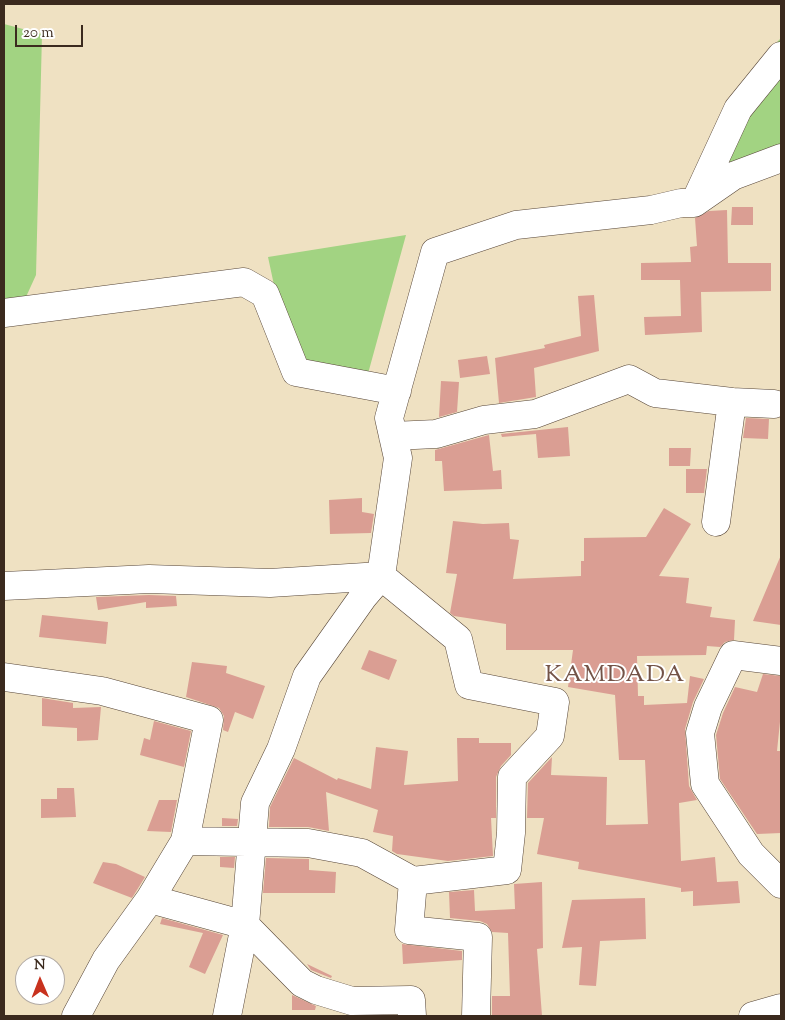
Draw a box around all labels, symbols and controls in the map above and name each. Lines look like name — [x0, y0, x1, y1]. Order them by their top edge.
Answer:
scale bar — [18, 15, 85, 47]
text: 20 m — [23, 23, 54, 44]
district label: KAMDADA — [544, 663, 686, 691]
north arrow — [15, 955, 65, 1005]
text: N — [34, 956, 46, 976]

